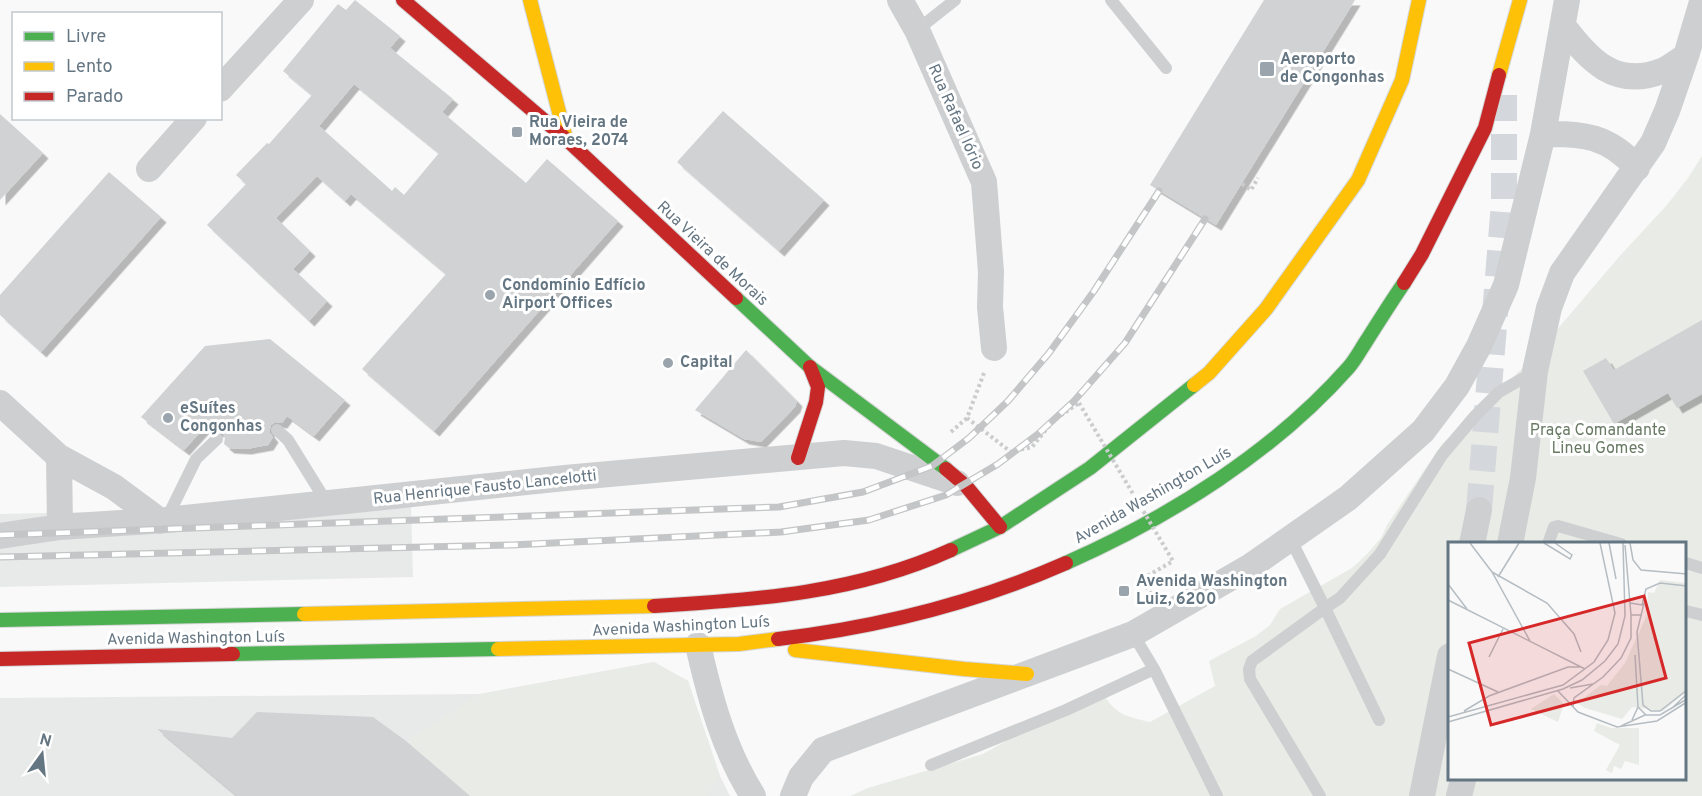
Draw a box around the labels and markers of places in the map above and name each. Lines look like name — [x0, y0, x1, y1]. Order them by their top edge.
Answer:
place label: Aeroporto de Congonhas — [1280, 50, 1385, 88]
marker: Aeroporto de Congonhas — [1258, 60, 1276, 78]
place label: Rua Vieira de Moraes, 2074 — [529, 113, 629, 151]
marker: Rua Vieira de Moraes, 2074 — [510, 125, 524, 139]
place label: Condomínio Edfício Airport Offices — [502, 276, 646, 314]
marker: Condomínio Edfício Airport Offices — [483, 288, 497, 302]
place label: Capital — [680, 353, 733, 373]
marker: Capital — [661, 356, 675, 370]
place label: eSuítes Congonhas — [180, 399, 262, 437]
marker: eSuítes Congonhas — [161, 411, 175, 425]
place label: Avenida Washington Luiz, 6200 — [1136, 572, 1287, 610]
marker: Avenida Washington Luiz, 6200 — [1117, 584, 1131, 598]

